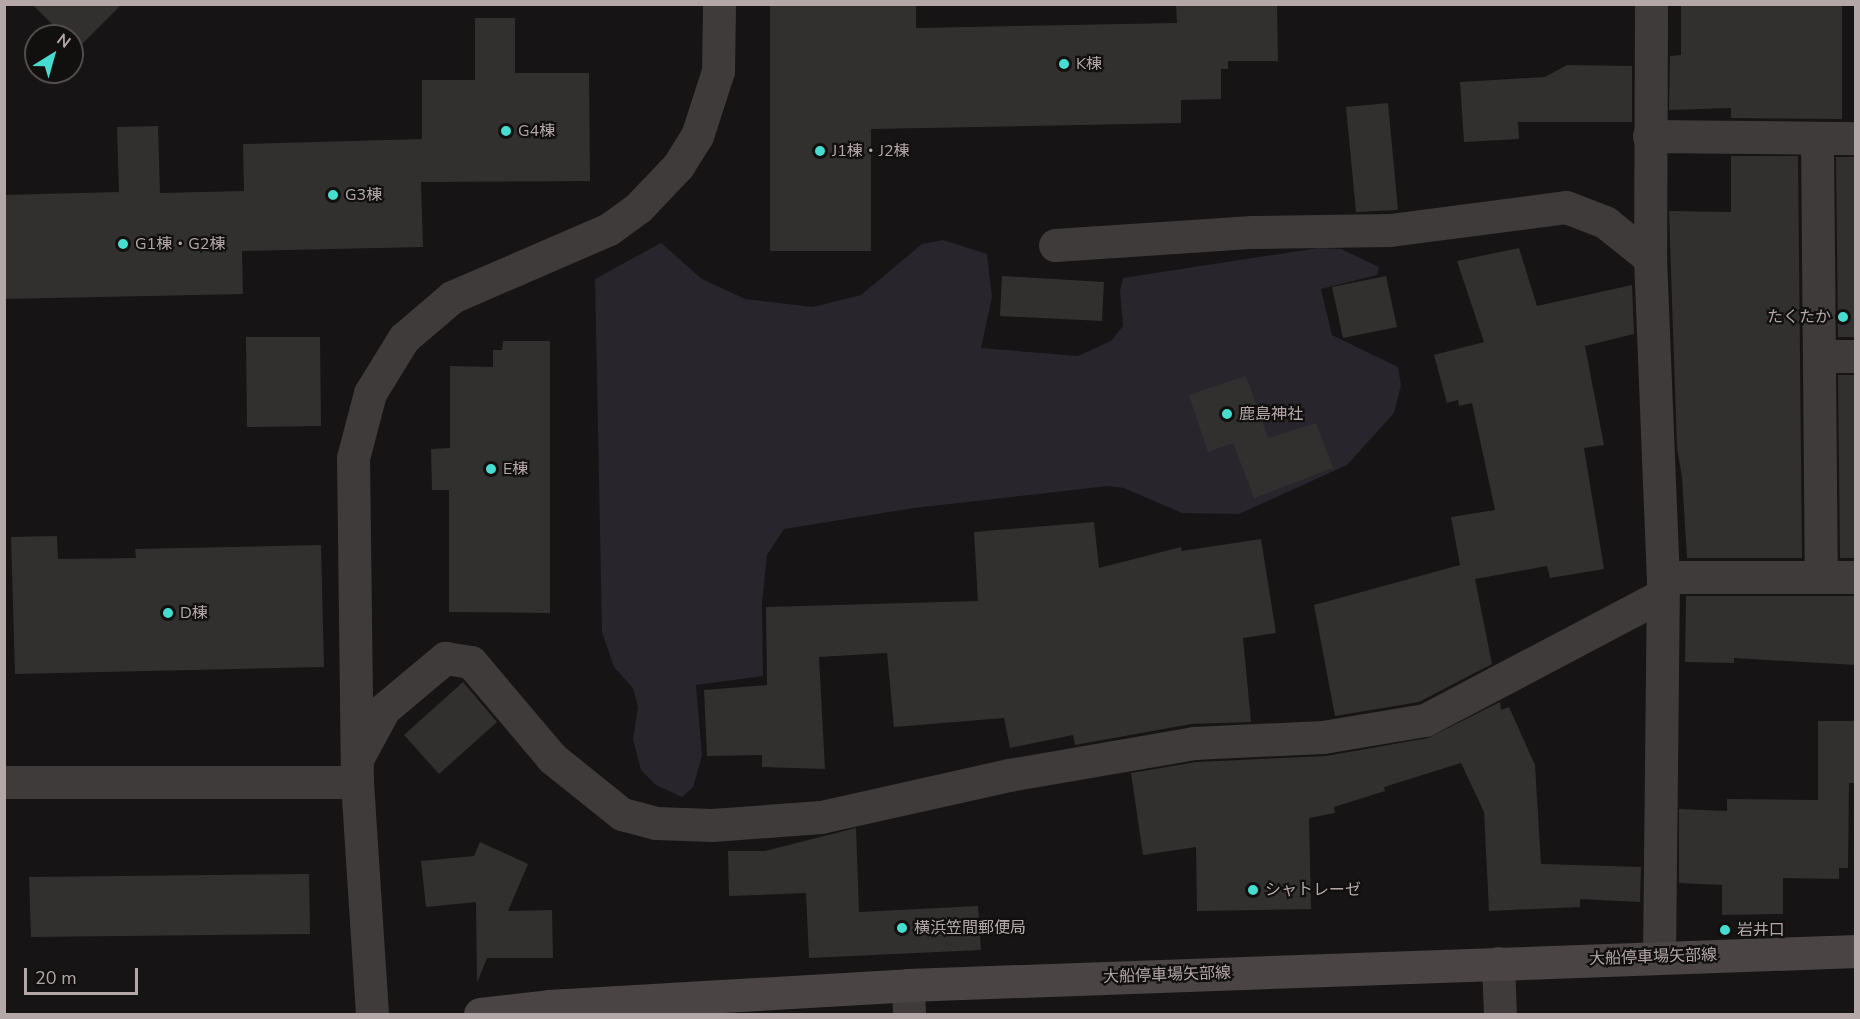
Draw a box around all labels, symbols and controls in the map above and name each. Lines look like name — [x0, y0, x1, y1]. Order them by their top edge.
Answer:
north arrow — [24, 24, 84, 84]
text: N — [52, 29, 75, 54]
place label: K棟 — [1076, 54, 1102, 74]
marker: K棟 — [1057, 57, 1071, 71]
place label: G4棟 — [518, 121, 555, 141]
marker: G4棟 — [499, 124, 513, 138]
place label: J1棟・J2棟 — [832, 141, 910, 161]
marker: J1棟・J2棟 — [813, 144, 827, 158]
place label: G3棟 — [345, 185, 382, 205]
marker: G3棟 — [326, 188, 340, 202]
place label: G1棟・G2棟 — [135, 234, 225, 254]
marker: G1棟・G2棟 — [116, 237, 130, 251]
place label: たくたか — [1767, 307, 1831, 327]
marker: たくたか — [1836, 310, 1850, 324]
place label: 鹿島神社 — [1239, 404, 1303, 424]
marker: 鹿島神社 — [1220, 407, 1234, 421]
place label: E棟 — [503, 459, 528, 479]
marker: E棟 — [484, 462, 498, 476]
place label: D棟 — [180, 603, 208, 623]
marker: D棟 — [161, 606, 175, 620]
place label: シャトレーゼ — [1265, 880, 1361, 900]
marker: シャトレーゼ — [1246, 883, 1260, 897]
place label: 横浜笠間郵便局 — [914, 918, 1026, 938]
place label: 岩井口 — [1737, 920, 1785, 940]
marker: 横浜笠間郵便局 — [895, 921, 909, 935]
marker: 岩井口 — [1718, 923, 1732, 937]
street label: 大船停車場矢部線 — [1589, 945, 1717, 969]
scale bar — [27, 956, 141, 994]
street label: 大船停車場矢部線 — [1103, 963, 1231, 987]
text: 20 m — [35, 966, 77, 990]

